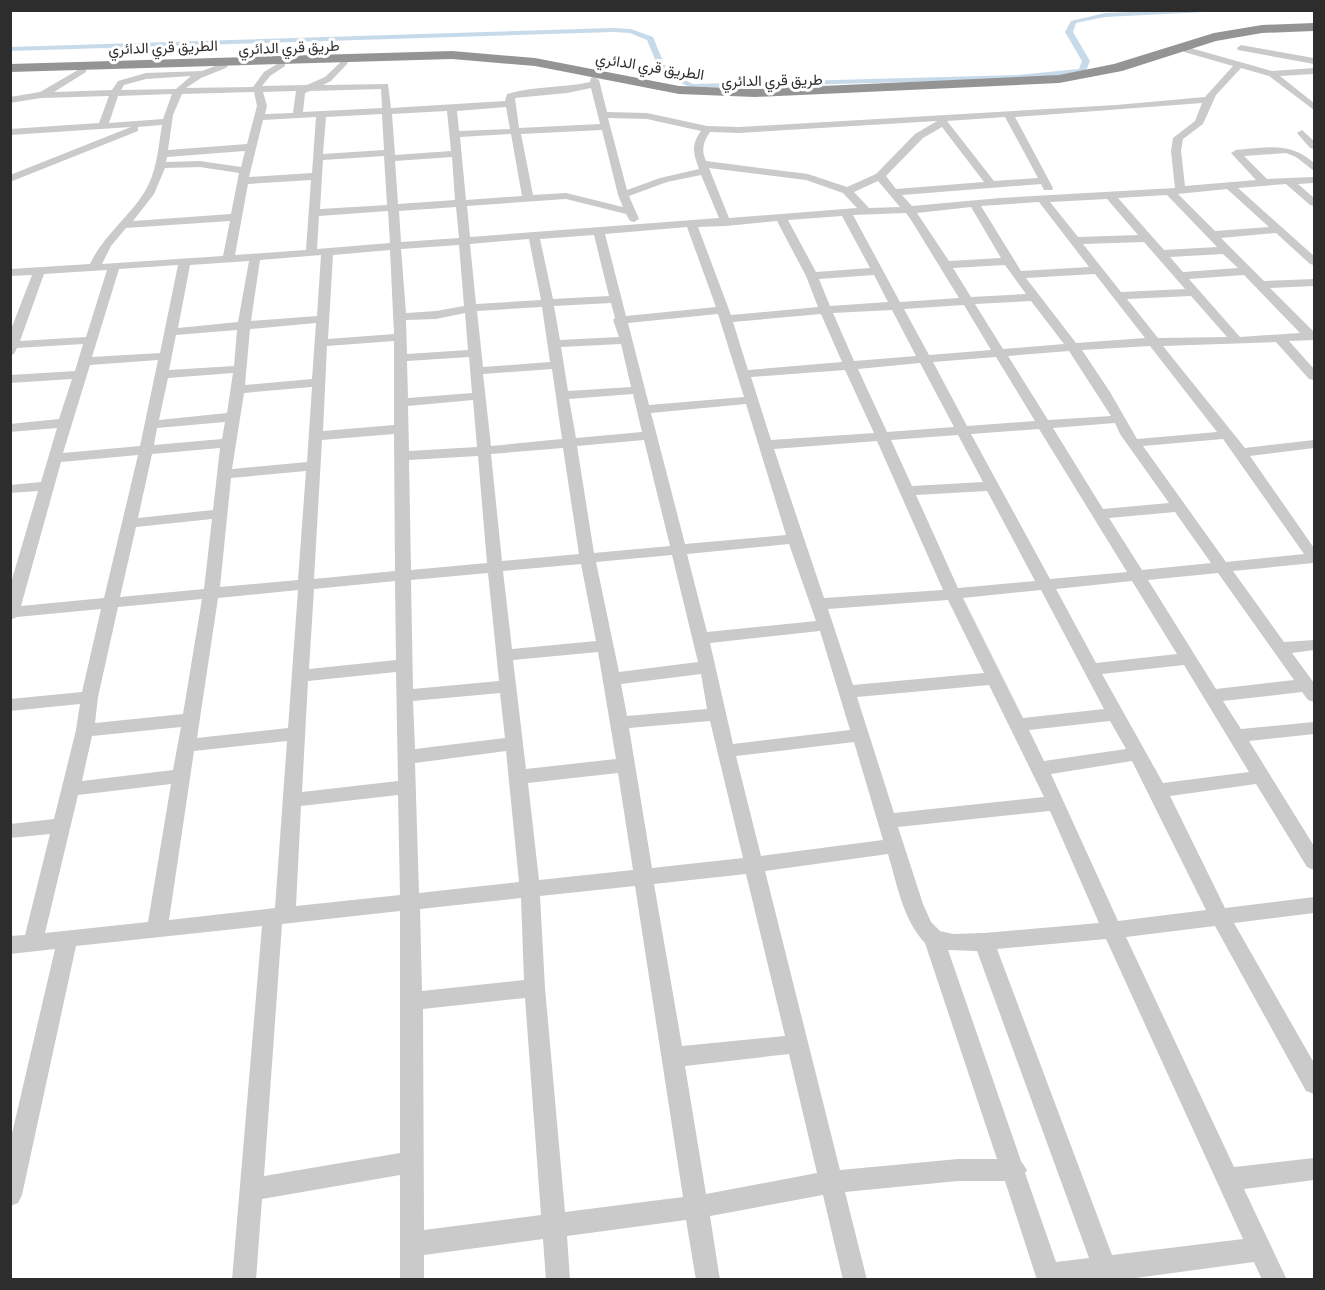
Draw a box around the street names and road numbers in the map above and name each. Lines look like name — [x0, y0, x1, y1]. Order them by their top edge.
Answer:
street label: الطريق قري الدائري — [108, 35, 218, 62]
street label: طريق قري الدائري — [238, 35, 340, 62]
street label: الطريق قري الدائري — [594, 47, 706, 88]
street label: طريق قري الدائري — [721, 69, 823, 94]

